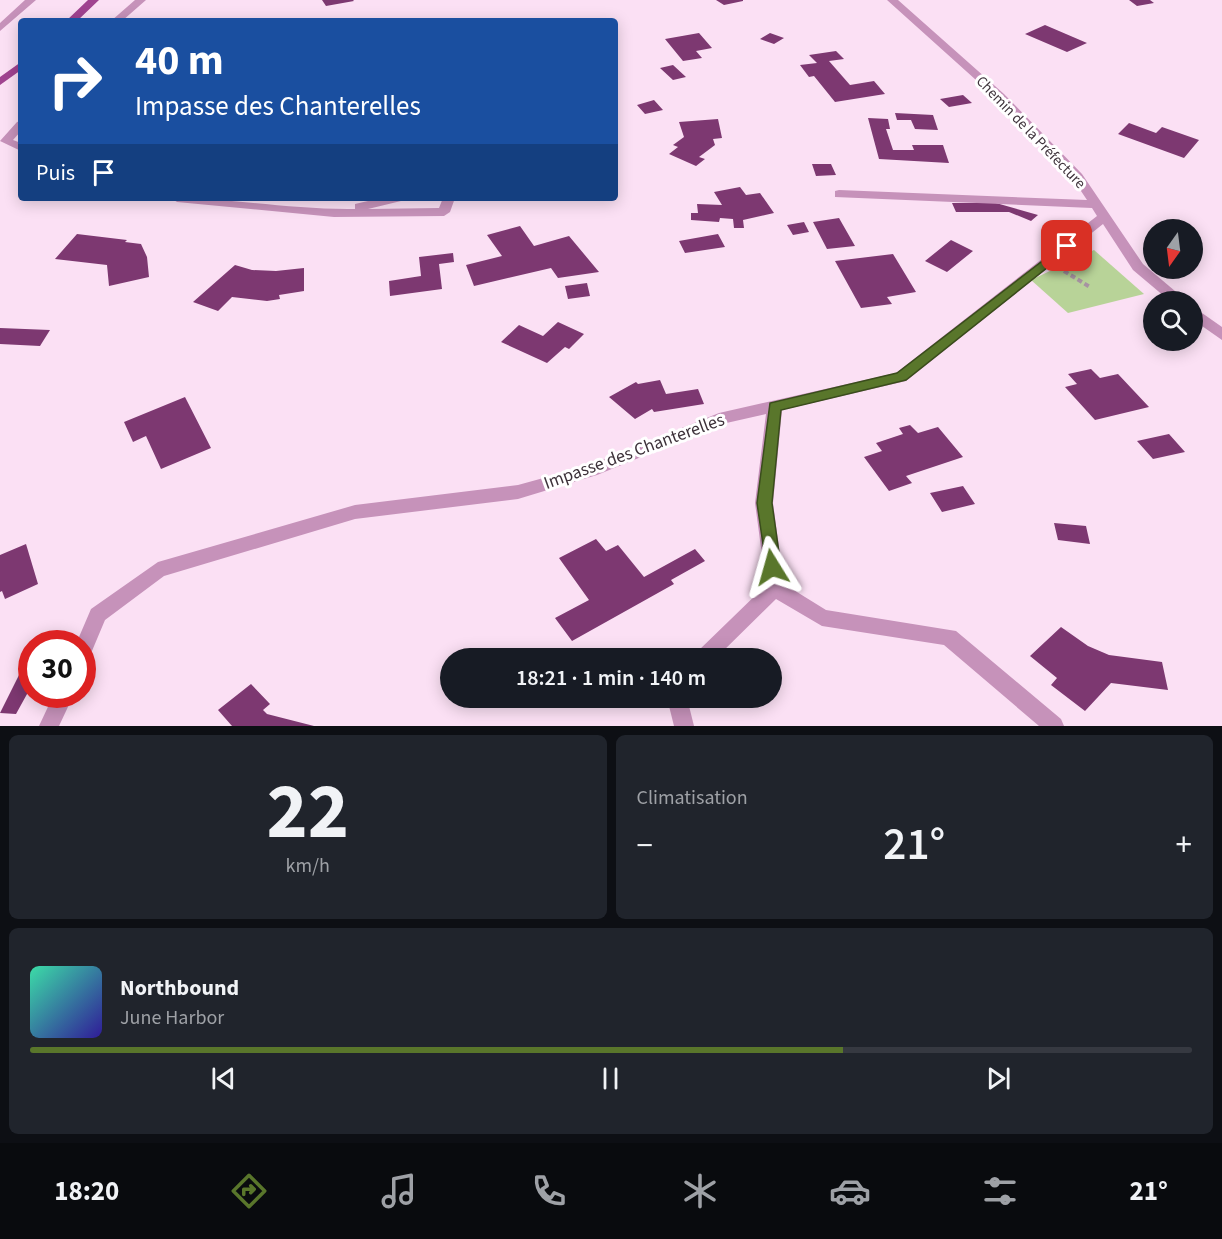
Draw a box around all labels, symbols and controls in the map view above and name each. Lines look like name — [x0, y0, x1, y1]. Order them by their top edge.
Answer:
text: 40 m — [135, 31, 224, 91]
icon: right — [36, 42, 114, 120]
street label: Chemin de la Préfecture — [971, 71, 1090, 193]
text: Impasse des Chanterelles — [135, 87, 421, 126]
icon: arrive — [87, 156, 120, 189]
text: Puis — [36, 157, 75, 189]
north arrow — [1143, 219, 1203, 279]
map controls — [1143, 219, 1203, 351]
pin — [1041, 220, 1092, 271]
icon: arrive — [1050, 229, 1083, 262]
button: search — [1143, 291, 1203, 351]
street label: Impasse des Chanterelles — [540, 407, 728, 496]
position arrow — [740, 535, 804, 599]
speed limit sign: 30 — [18, 630, 96, 708]
text: 18:21 · 1 min · 140 m — [516, 662, 706, 694]
text: 22 — [267, 757, 349, 868]
text: Climatisation — [637, 784, 748, 812]
text: 21° — [883, 813, 945, 877]
text: − — [637, 822, 653, 869]
text: + — [1176, 822, 1192, 869]
text: km/h — [286, 852, 330, 880]
text: Northbound — [120, 972, 239, 1004]
text: June Harbor — [120, 1004, 224, 1032]
icon: previous — [207, 1062, 240, 1095]
icon: pause — [594, 1062, 627, 1095]
icon: next — [982, 1062, 1015, 1095]
icon: directions — [228, 1170, 270, 1212]
icon: music — [378, 1170, 420, 1212]
icon: phone — [528, 1170, 570, 1212]
icon: climate — [679, 1170, 721, 1212]
icon: car — [829, 1170, 871, 1212]
icon: filters — [979, 1170, 1021, 1212]
text: 18:20 — [54, 1172, 119, 1211]
text: 21° — [1129, 1172, 1168, 1211]

